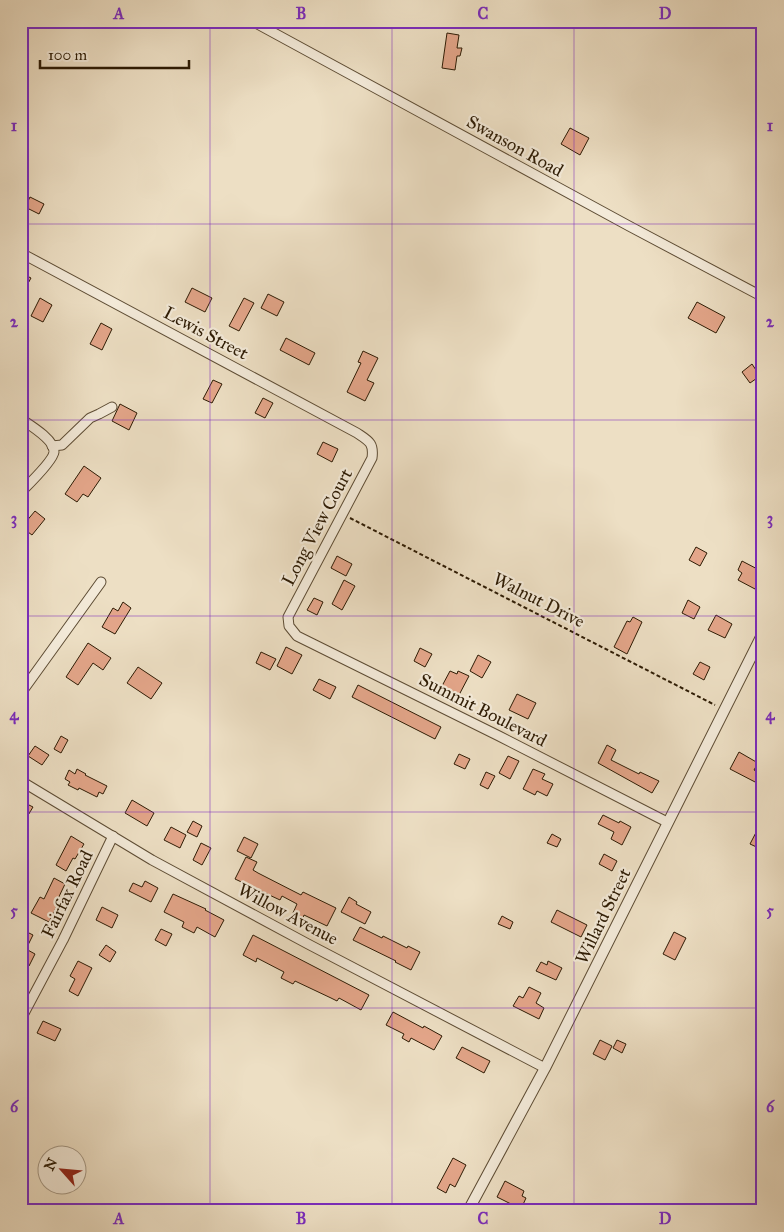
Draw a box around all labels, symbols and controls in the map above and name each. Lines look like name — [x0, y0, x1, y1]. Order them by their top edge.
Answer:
text: A — [113, 4, 125, 23]
text: B — [296, 4, 306, 23]
text: C — [478, 4, 489, 23]
text: D — [659, 4, 672, 23]
scale bar — [40, 38, 189, 70]
text: 100 m — [48, 46, 88, 64]
street label: Swanson Road — [463, 110, 567, 182]
text: 1 — [11, 116, 18, 135]
text: 1 — [767, 116, 774, 135]
street label: Lewis Street — [160, 302, 253, 365]
text: 2 — [10, 312, 19, 331]
text: 2 — [766, 312, 775, 331]
street label: Long View Court — [277, 464, 358, 590]
text: 3 — [11, 509, 17, 529]
text: 3 — [767, 509, 773, 529]
street label: Walnut Drive — [490, 568, 588, 632]
street label: Summit Boulevard — [416, 668, 550, 752]
text: 4 — [10, 705, 20, 725]
text: 4 — [766, 705, 776, 725]
street label: Fairfax Road — [36, 847, 98, 941]
street label: Willard Street — [570, 864, 636, 967]
street label: Willow Avenue — [234, 878, 342, 950]
text: 5 — [10, 901, 18, 920]
text: 5 — [766, 901, 774, 920]
text: 6 — [10, 1097, 19, 1116]
text: 6 — [766, 1097, 775, 1116]
north arrow — [38, 1144, 88, 1194]
text: N — [41, 1155, 61, 1173]
text: A — [113, 1209, 125, 1228]
text: B — [296, 1209, 306, 1228]
text: C — [478, 1209, 489, 1228]
text: D — [659, 1209, 672, 1228]

